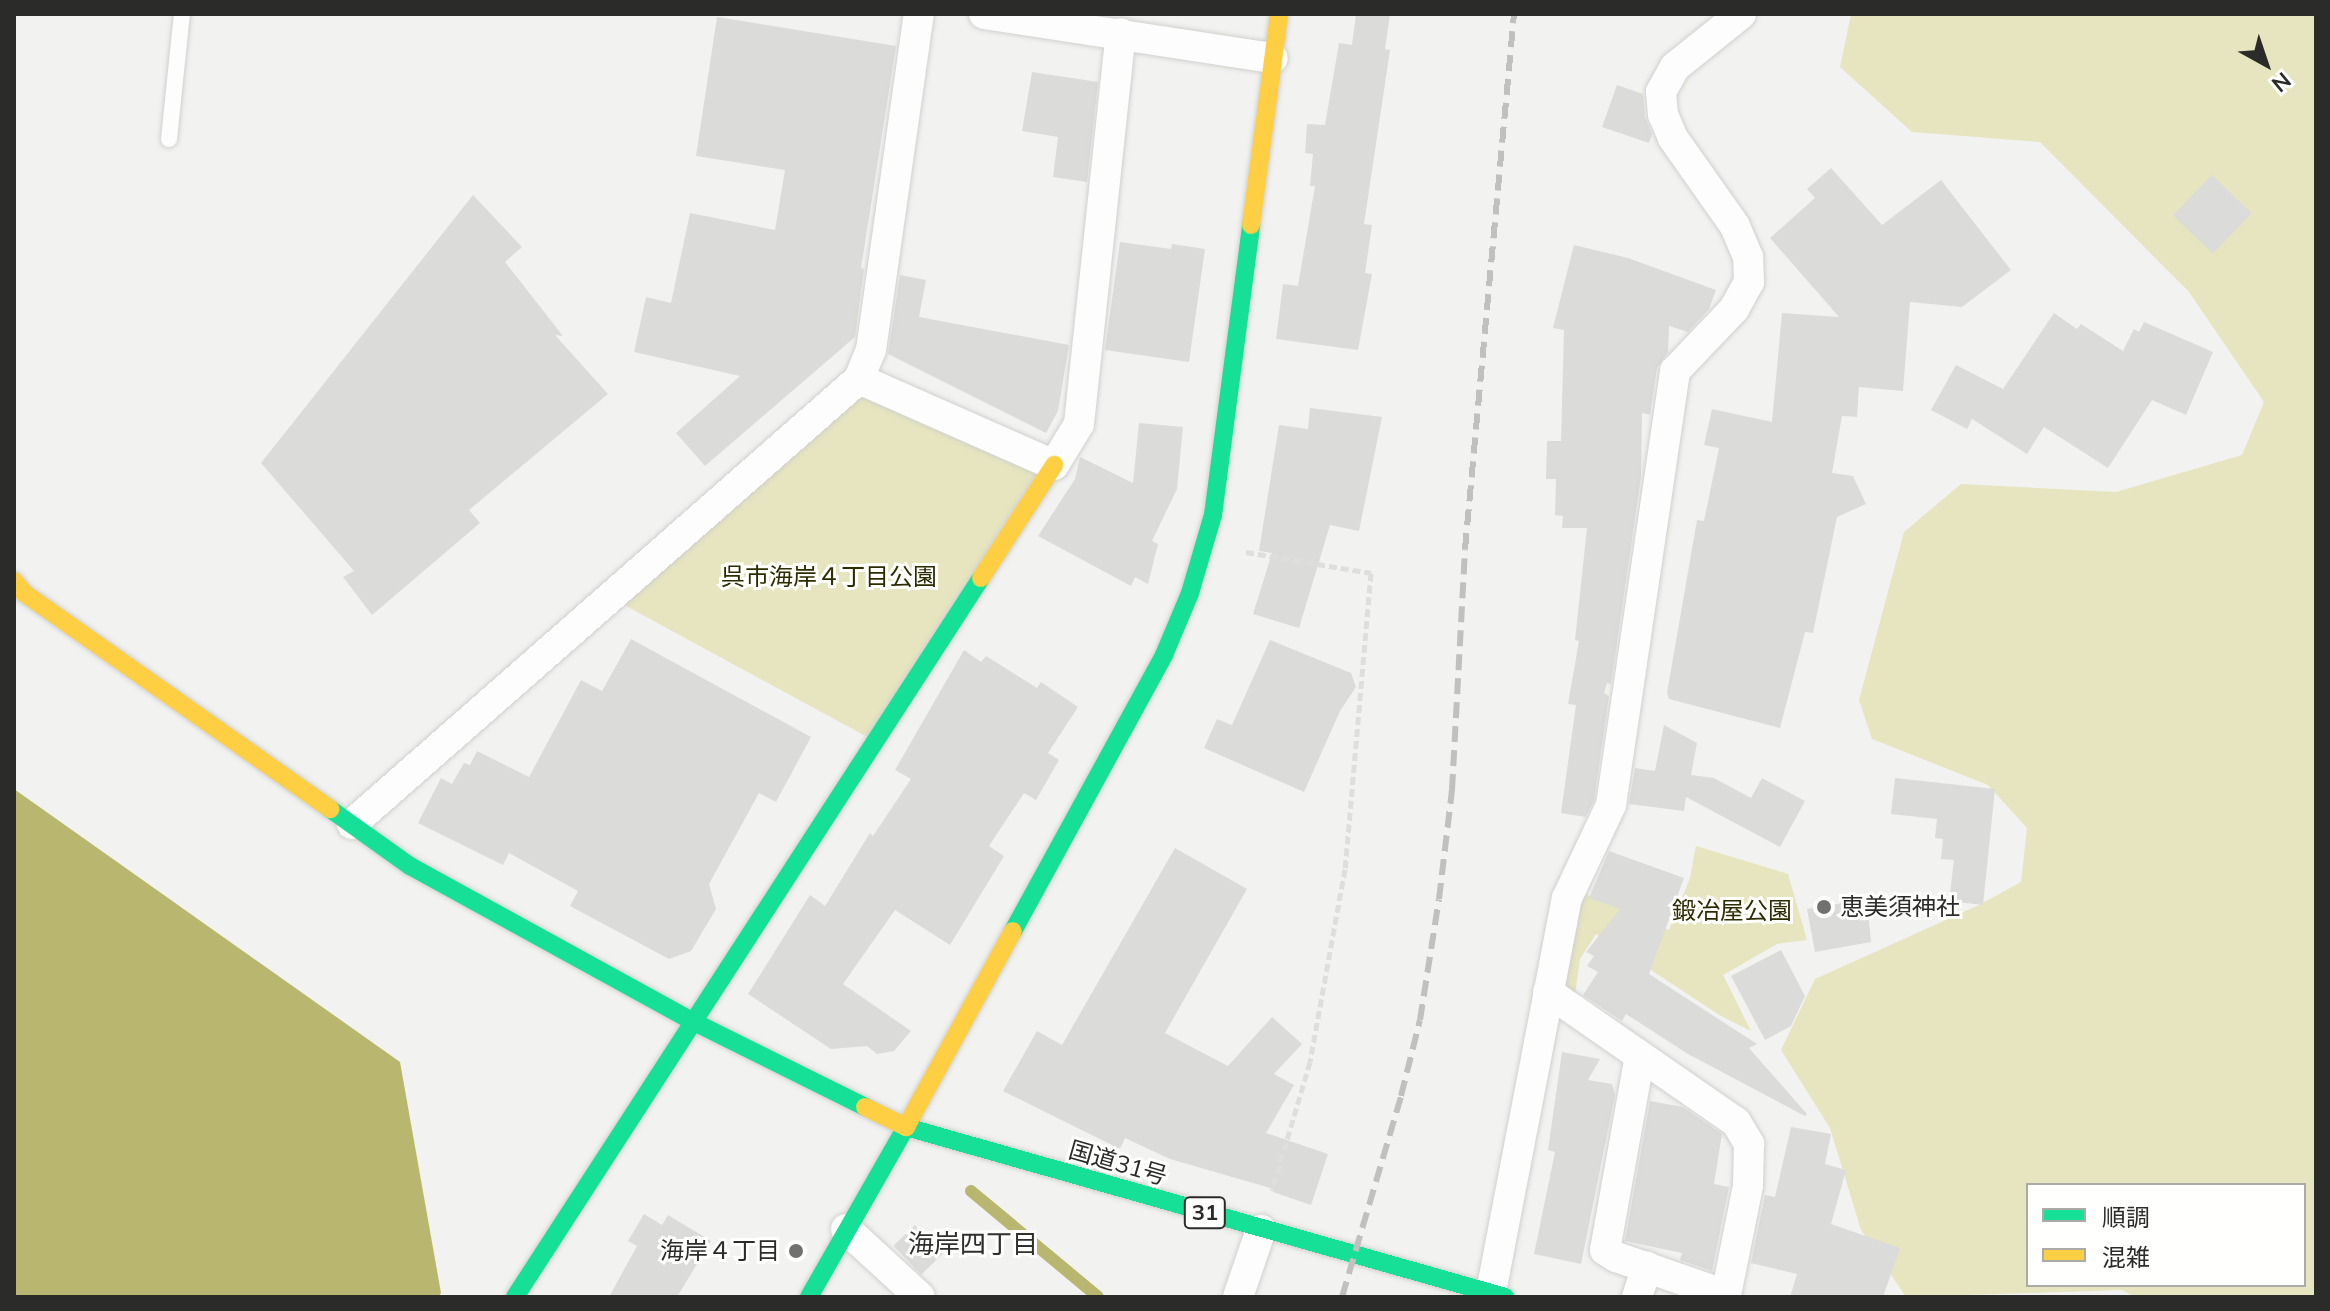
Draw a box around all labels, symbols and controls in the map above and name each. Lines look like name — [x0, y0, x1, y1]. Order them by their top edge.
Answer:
north arrow — [2226, 24, 2306, 104]
text: N — [2266, 66, 2297, 98]
park label: 呉市海岸４丁目公園 — [721, 563, 937, 591]
place label: 恵美須神社 — [1840, 893, 1960, 921]
park label: 鍛冶屋公園 — [1672, 897, 1792, 925]
marker: 恵美須神社 — [1815, 898, 1833, 916]
street label: 国道31号 — [1066, 1135, 1170, 1191]
legend — [2026, 1183, 2306, 1287]
road number: 31 — [1183, 1195, 1227, 1231]
text: 順調 — [2102, 1202, 2150, 1232]
district label: 海岸四丁目 — [908, 1228, 1038, 1260]
place label: 海岸４丁目 — [660, 1237, 780, 1265]
marker: 海岸４丁目 — [787, 1242, 805, 1260]
text: 混雑 — [2102, 1242, 2150, 1272]

